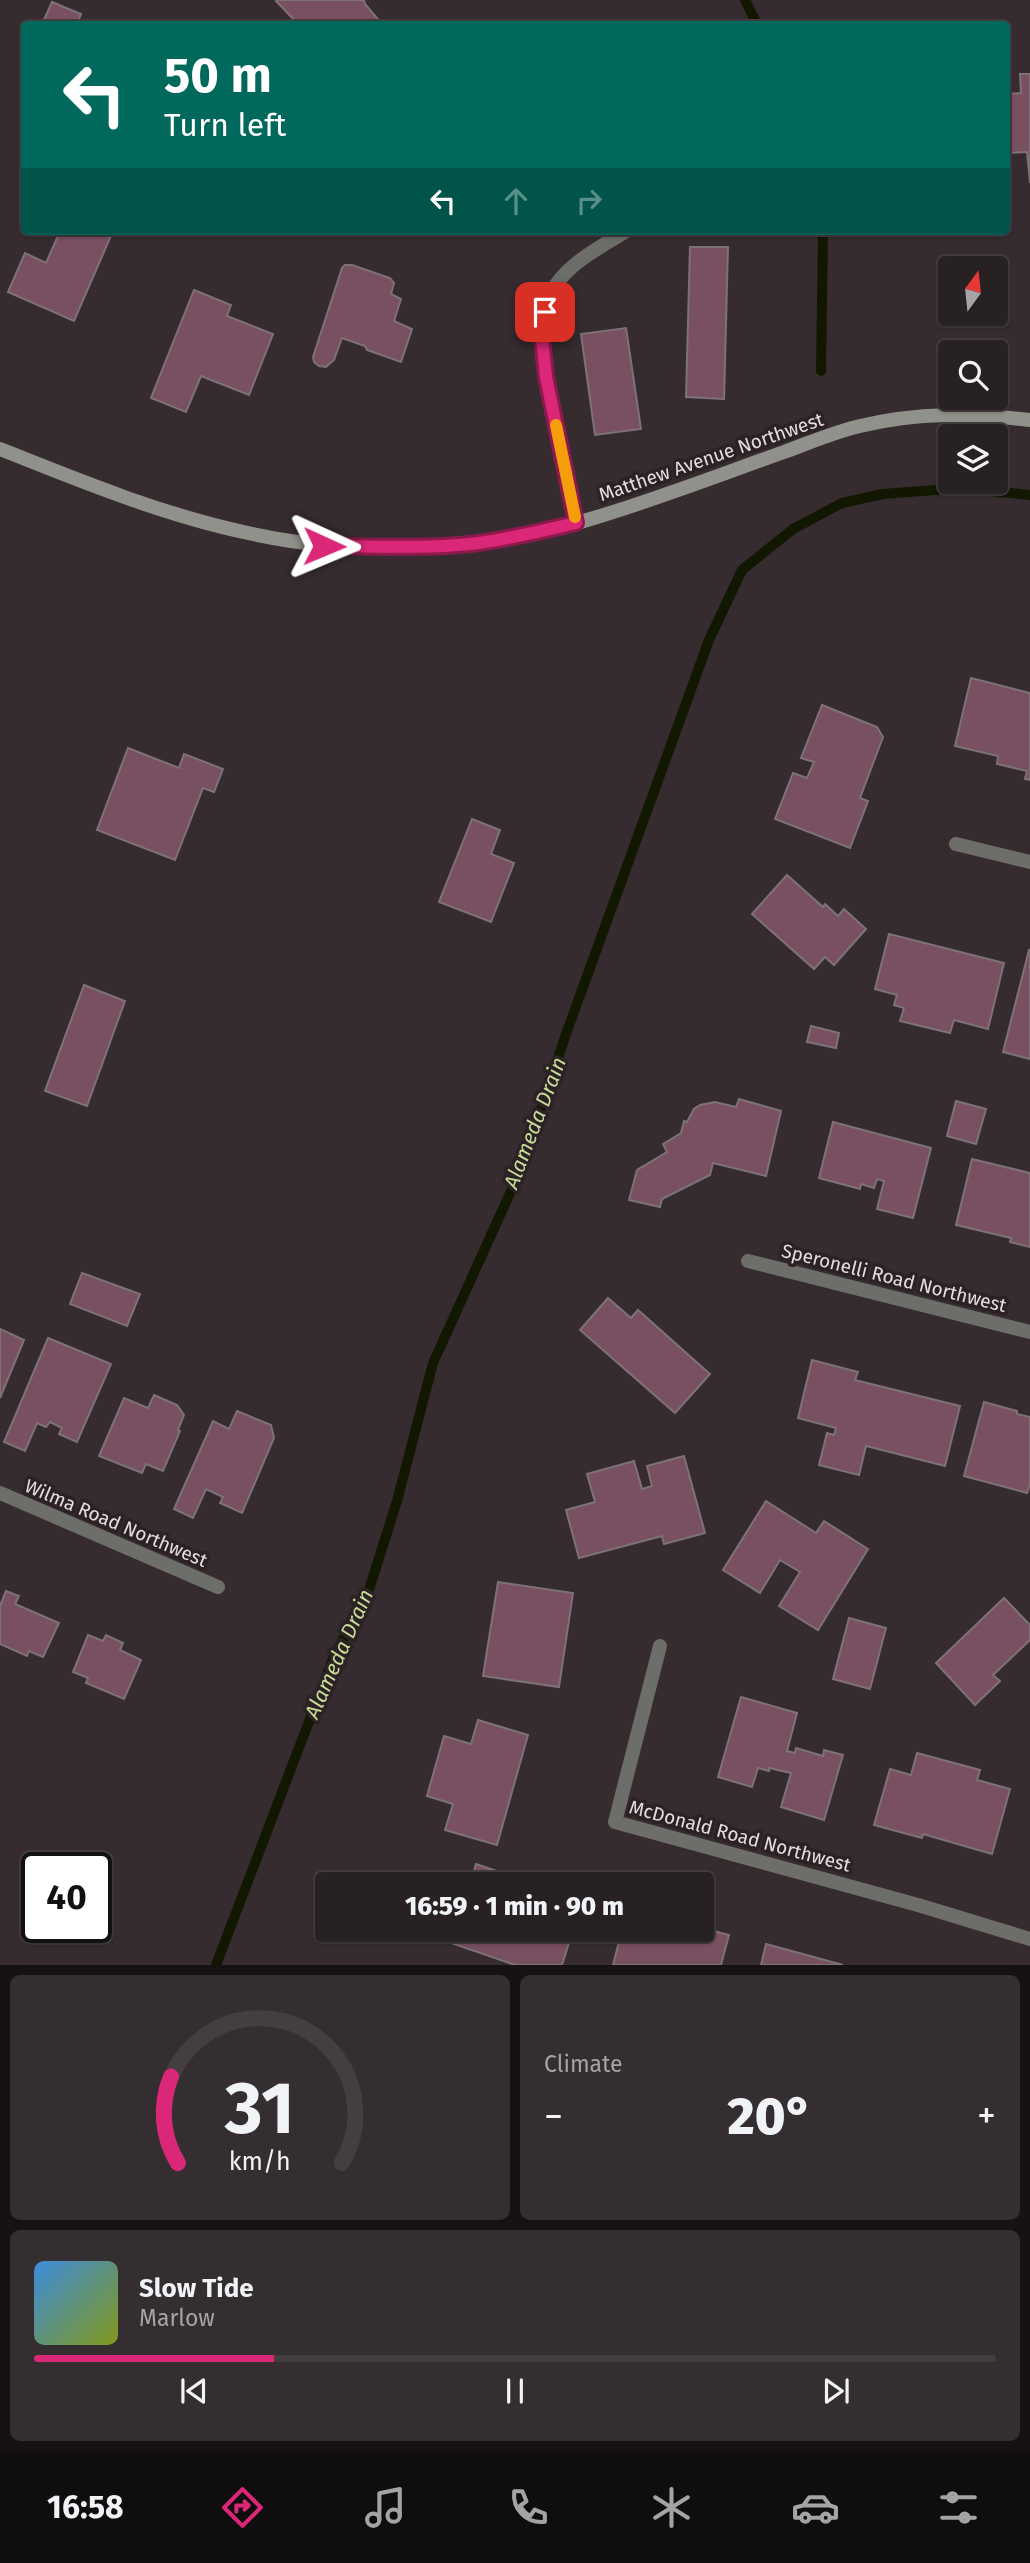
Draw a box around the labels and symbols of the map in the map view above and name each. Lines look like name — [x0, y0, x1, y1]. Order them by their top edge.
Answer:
north arrow — [938, 256, 1008, 326]
pin — [515, 282, 575, 342]
street label: Matthew Avenue Northwest — [596, 408, 827, 506]
position arrow — [287, 509, 361, 583]
water label: Alameda Drain — [498, 1054, 572, 1193]
street label: Speronelli Road Northwest — [779, 1239, 1009, 1317]
street label: Wilma Road Northwest — [21, 1474, 211, 1572]
water label: Alameda Drain — [298, 1585, 379, 1724]
street label: McDonald Road Northwest — [627, 1795, 853, 1877]
speed limit sign: 40 — [21, 1852, 112, 1943]

